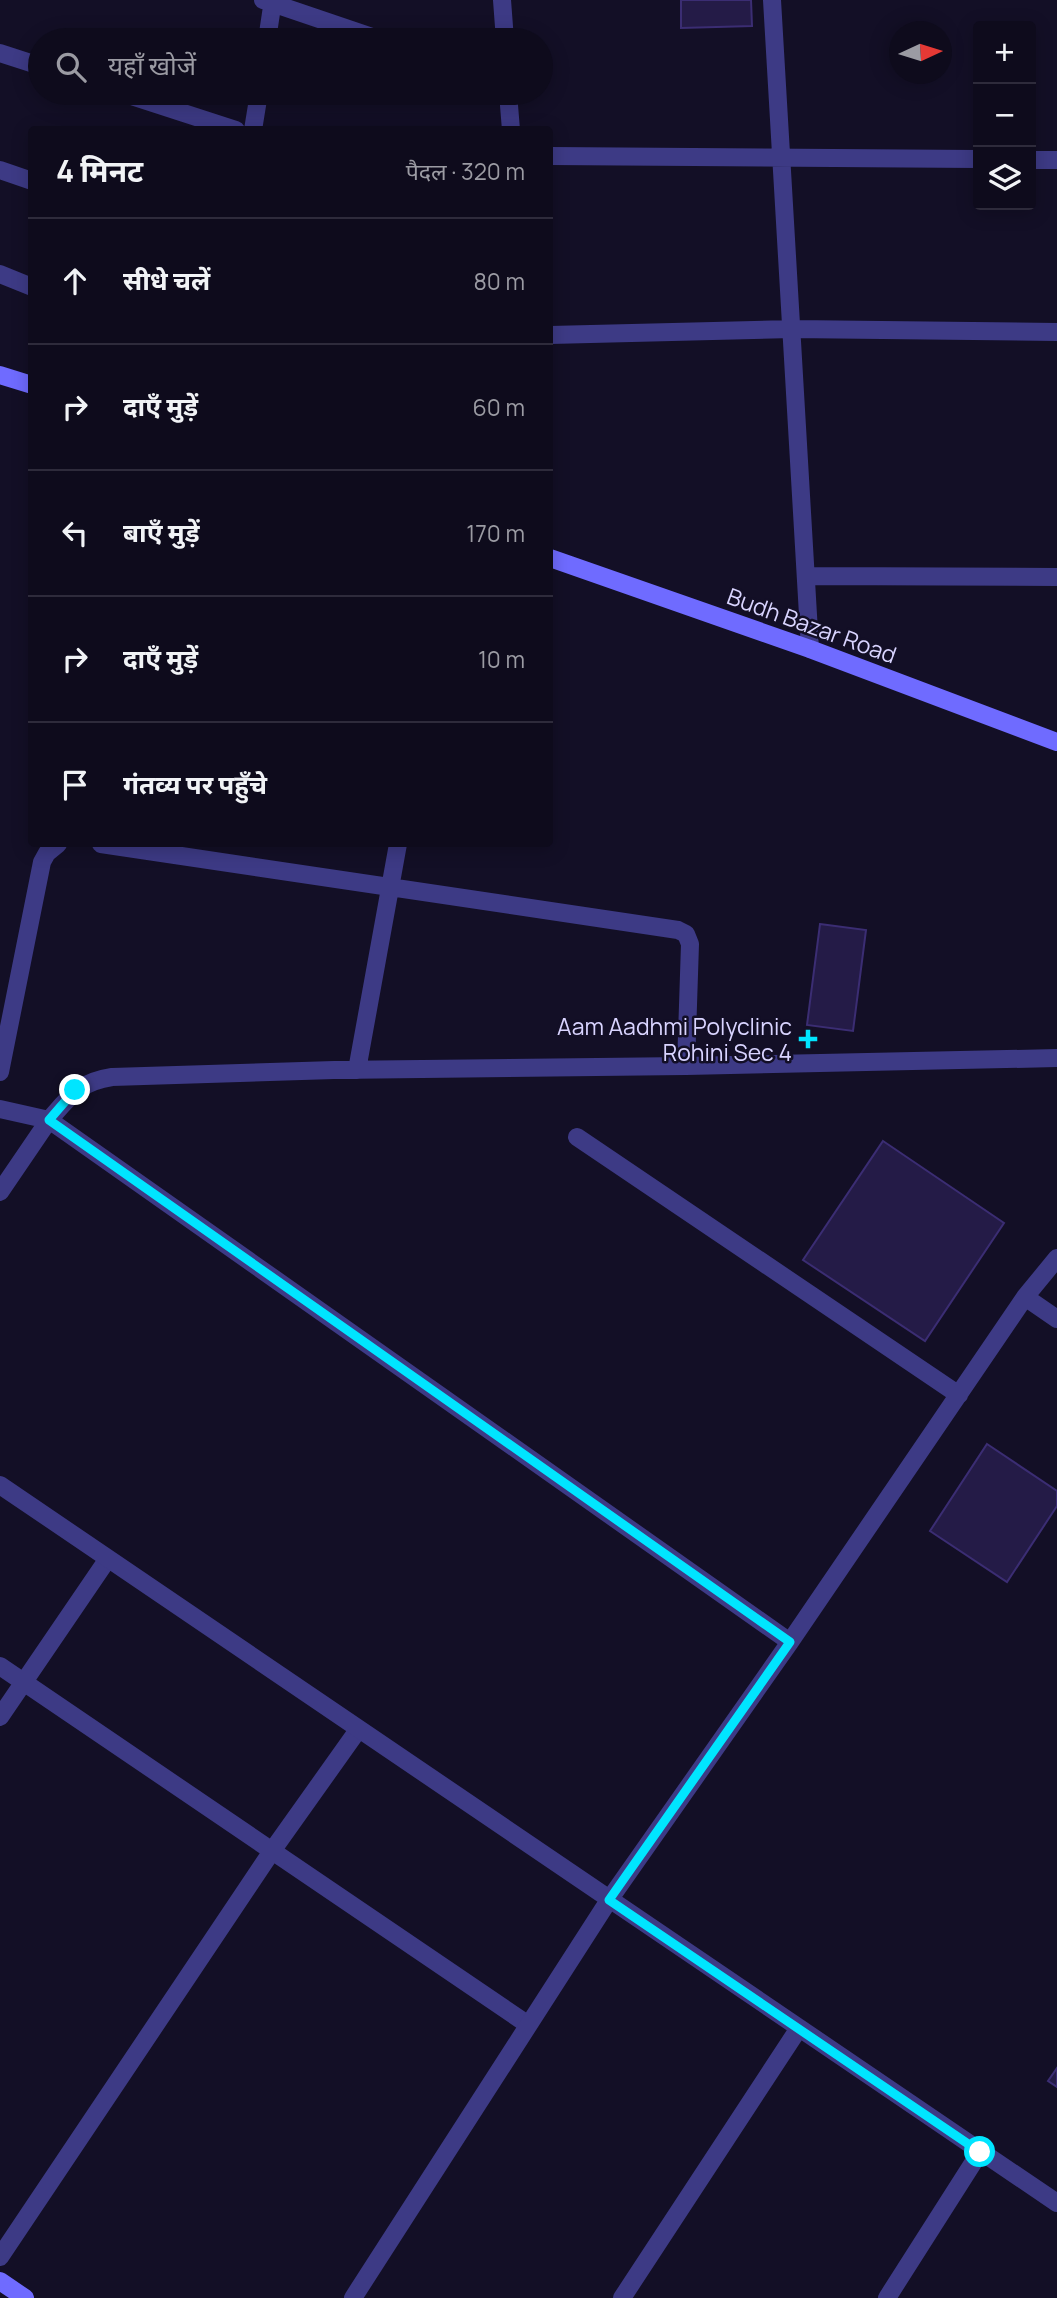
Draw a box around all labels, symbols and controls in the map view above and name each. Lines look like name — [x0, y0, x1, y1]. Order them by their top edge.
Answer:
north arrow — [889, 21, 952, 84]
map controls — [973, 21, 1036, 210]
button: + — [973, 21, 1036, 84]
search box — [28, 28, 553, 105]
text: यहाँ खोजें — [108, 47, 196, 83]
icon: search — [52, 48, 90, 86]
button: − — [973, 84, 1036, 147]
button: layers — [973, 147, 1036, 210]
text: 4 मिनट — [56, 150, 143, 191]
text: पैदल · 320 m — [406, 155, 525, 187]
icon: ahead — [56, 262, 94, 300]
text: सीधे चलें — [123, 262, 210, 298]
text: 80 m — [474, 265, 525, 297]
icon: right — [56, 388, 94, 426]
text: दाएँ मुड़ें — [123, 388, 198, 424]
text: 60 m — [473, 391, 525, 423]
icon: left — [56, 514, 94, 552]
text: बाएँ मुड़ें — [123, 514, 200, 550]
text: 170 m — [466, 517, 525, 549]
street label: Budh Bazar Road — [723, 579, 901, 671]
icon: right — [56, 640, 94, 678]
text: दाएँ मुड़ें — [123, 640, 198, 676]
text: 10 m — [478, 643, 525, 675]
icon: arrive — [56, 766, 94, 804]
text: गंतव्य पर पहुँचे — [123, 766, 267, 802]
place label: Aam Aadhmi Polyclinic Rohini Sec 4 — [557, 1010, 792, 1068]
marker: Aam Aadhmi Polyclinic Rohini Sec 4 — [798, 1029, 818, 1049]
route end — [59, 1074, 90, 1105]
route start — [964, 2136, 995, 2167]

